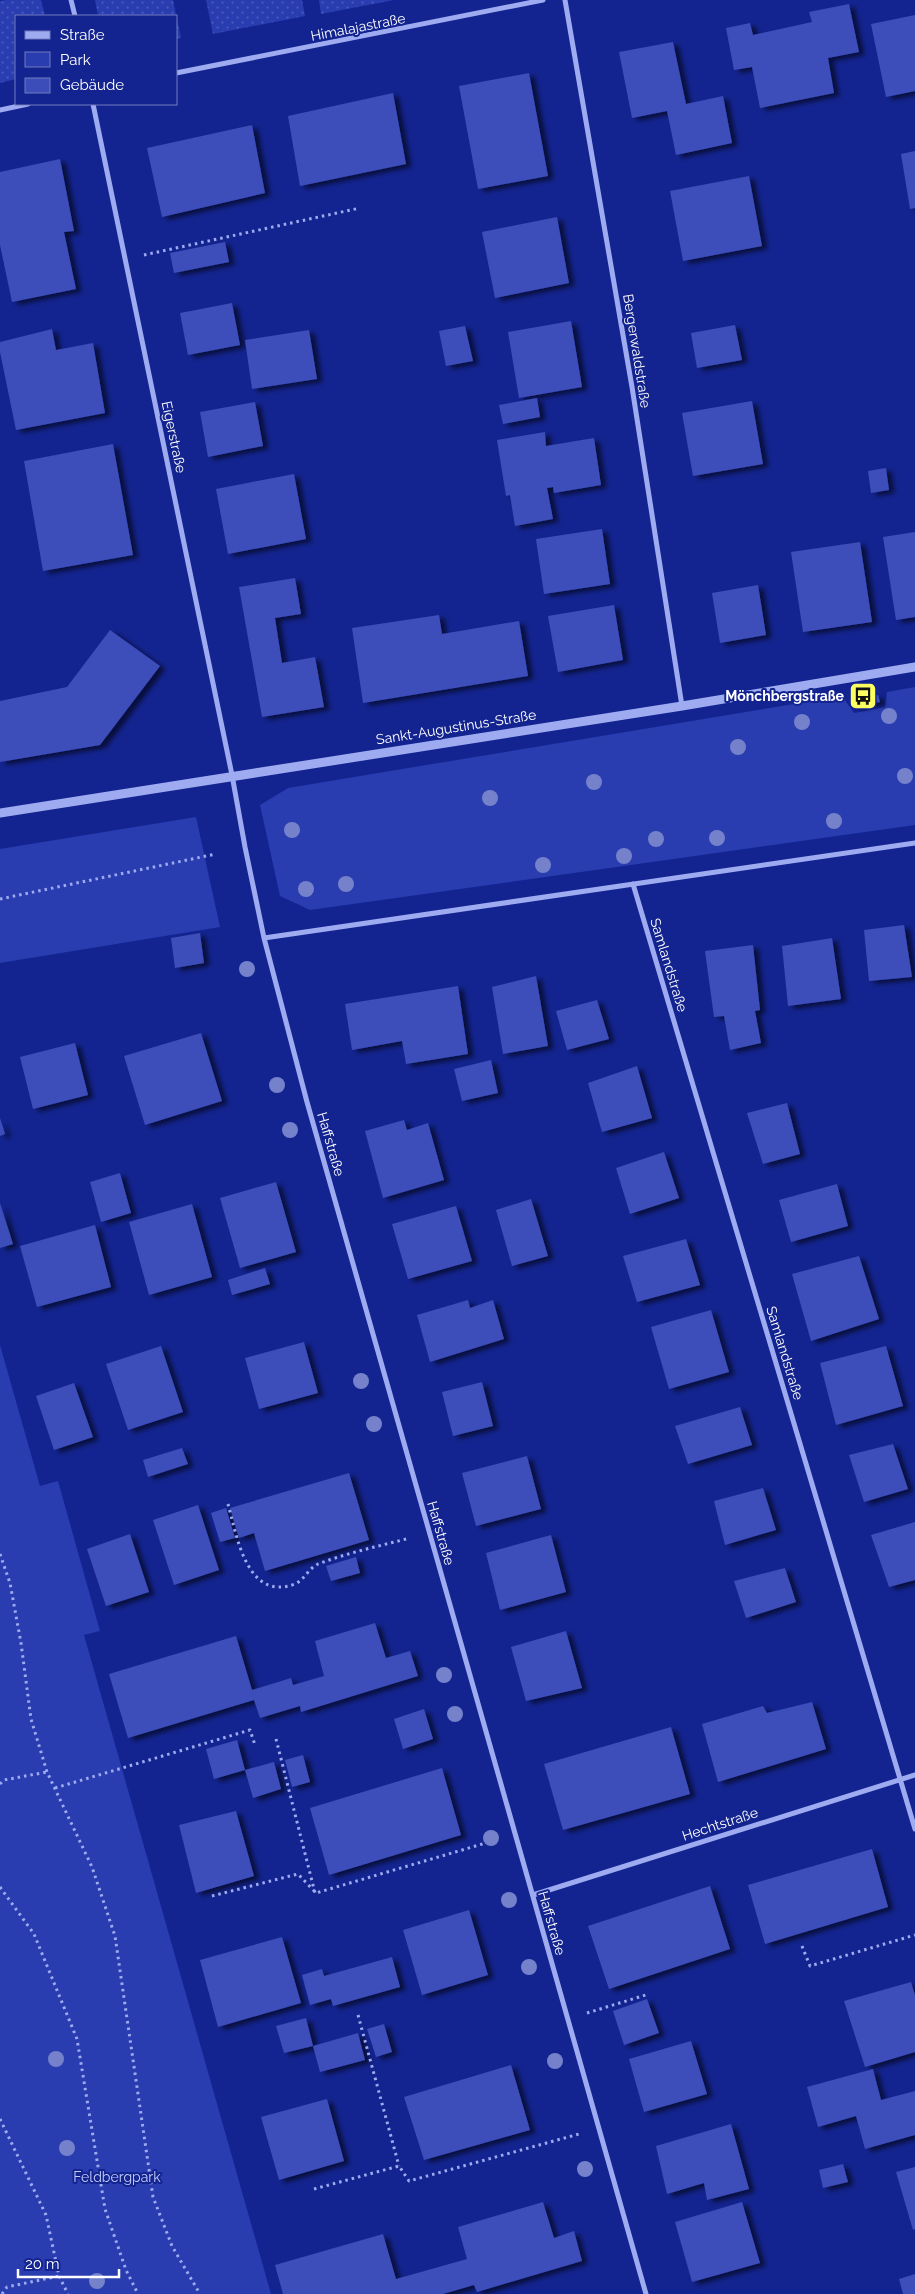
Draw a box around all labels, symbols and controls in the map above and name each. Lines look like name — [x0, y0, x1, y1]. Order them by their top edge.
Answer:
street label: Himalajastraße — [309, 10, 407, 44]
legend — [15, 15, 178, 105]
text: Straße — [60, 26, 105, 44]
text: Park — [60, 51, 91, 69]
text: Gebäude — [60, 76, 124, 94]
street label: Bergerwaldstraße — [620, 293, 654, 409]
street label: Eigerstraße — [159, 400, 189, 474]
bus stop icon: Mönchbergstraße — [848, 681, 878, 711]
place label: Mönchbergstraße — [725, 688, 845, 704]
street label: Sankt-Augustinus-Straße — [375, 706, 537, 748]
street label: Samlandstraße — [647, 916, 691, 1014]
street label: Haffstraße — [314, 1110, 348, 1178]
street label: Samlandstraße — [763, 1304, 807, 1402]
street label: Haffstraße — [424, 1499, 458, 1567]
street label: Hechtstraße — [680, 1804, 760, 1844]
street label: Haffstraße — [535, 1889, 569, 1957]
park label: Feldbergpark — [73, 2169, 161, 2185]
scale bar — [18, 2246, 119, 2278]
text: 20 m — [25, 2255, 60, 2273]

